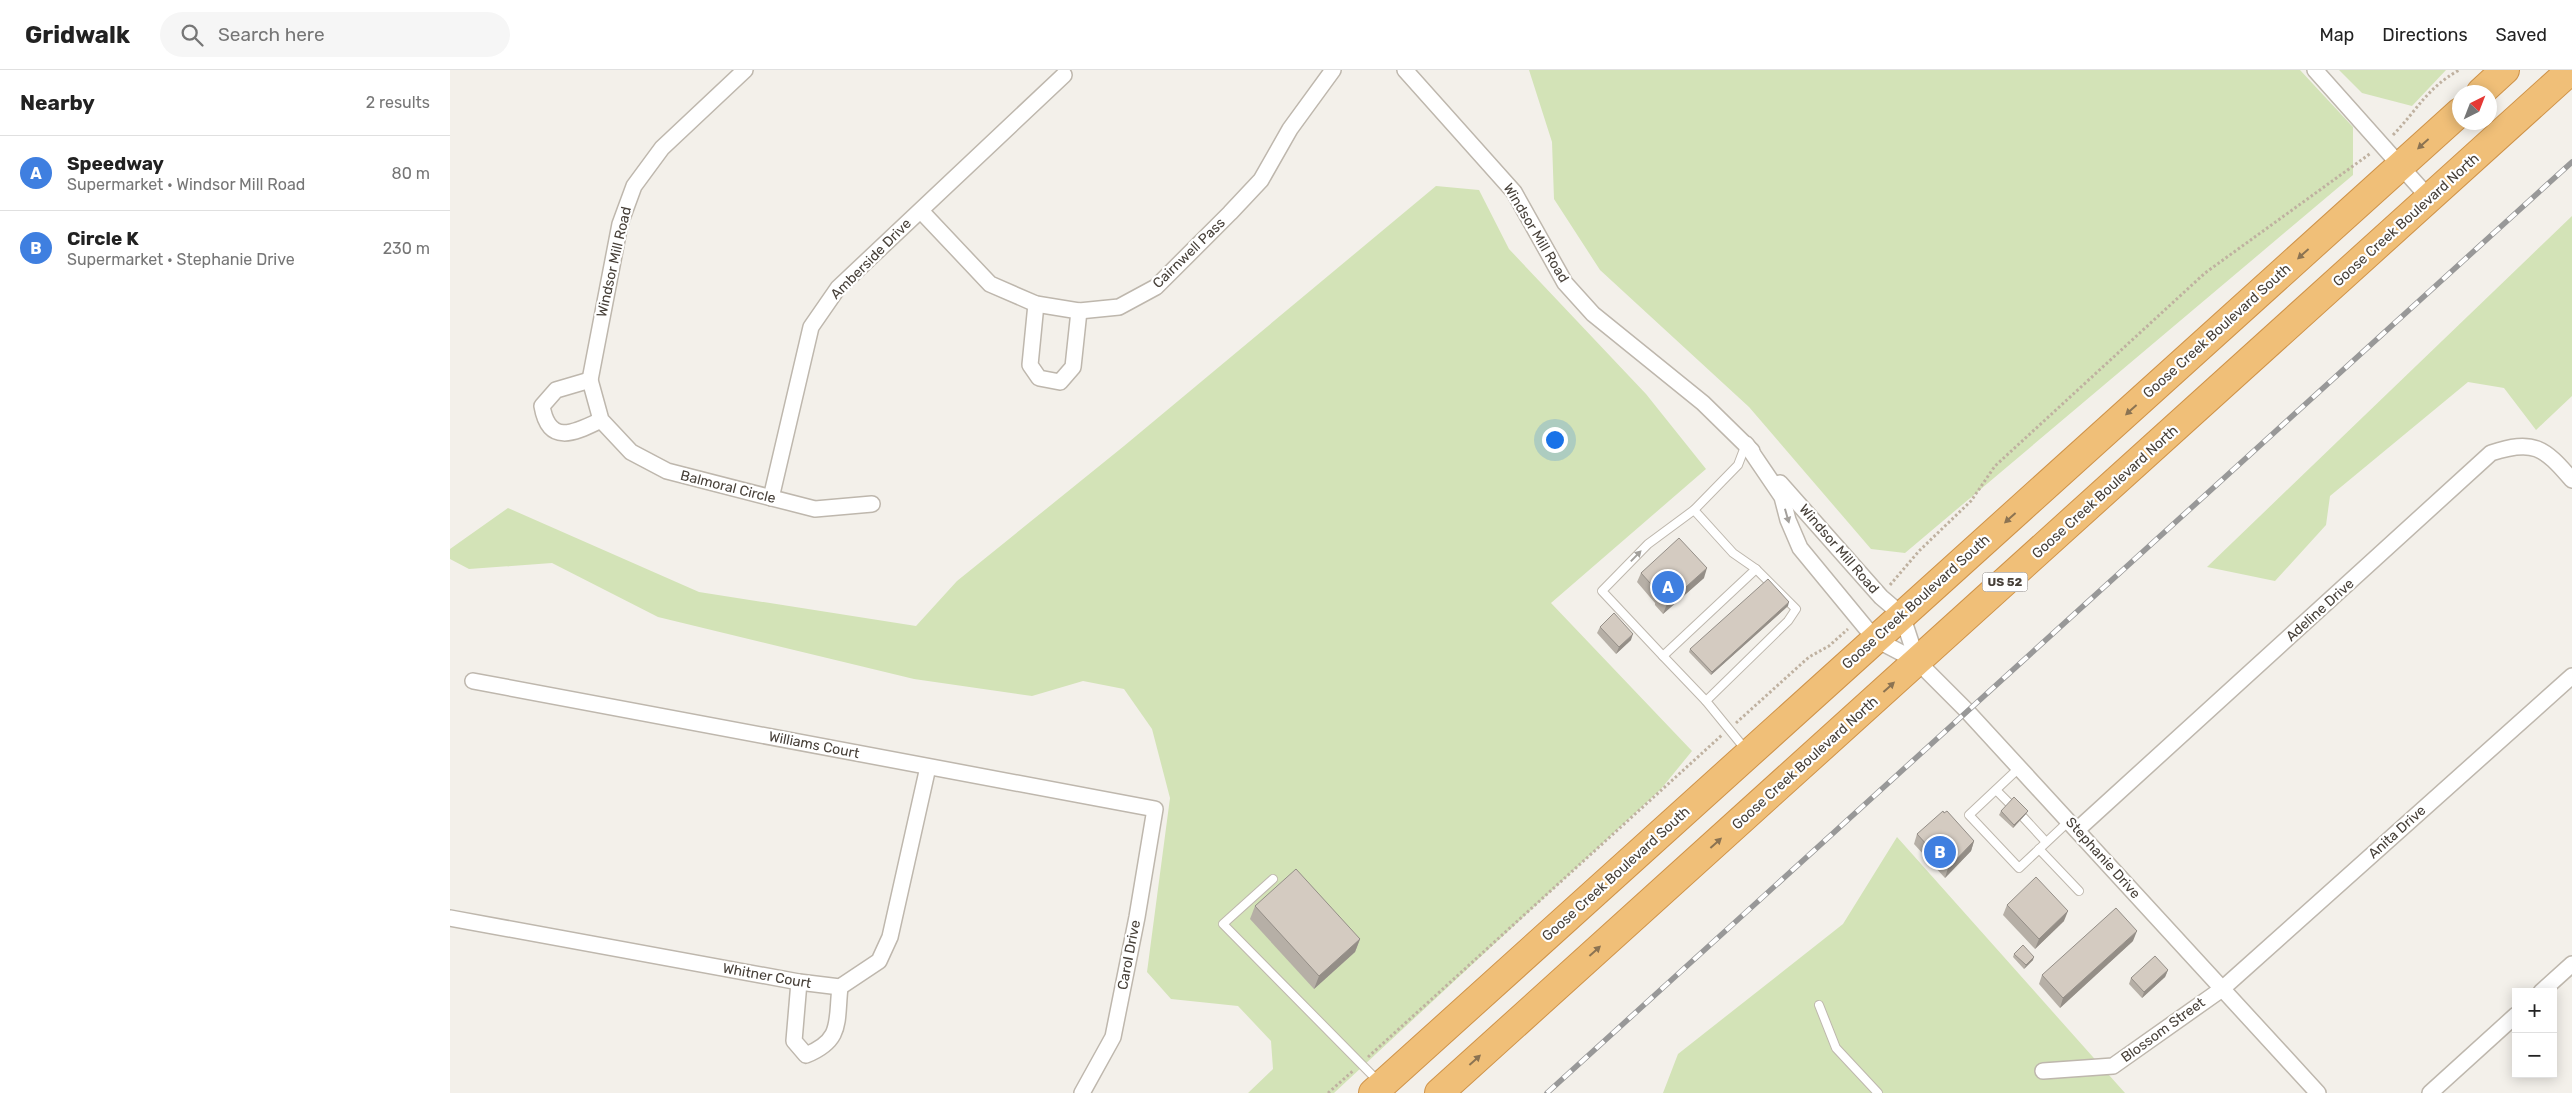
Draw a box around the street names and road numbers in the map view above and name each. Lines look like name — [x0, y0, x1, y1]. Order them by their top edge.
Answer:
street label: Goose Creek Boulevard North — [2329, 150, 2483, 290]
street label: Windsor Mill Road — [1500, 180, 1572, 286]
street label: Windsor Mill Road — [593, 205, 635, 319]
street label: Cairnwell Pass — [1149, 214, 1229, 292]
street label: Amberside Drive — [827, 215, 915, 303]
street label: Goose Creek Boulevard South — [2140, 260, 2294, 402]
street label: Goose Creek Boulevard North — [2028, 422, 2182, 562]
street label: Balmoral Circle — [679, 467, 778, 507]
street label: Windsor Mill Road — [1796, 501, 1882, 597]
street label: Goose Creek Boulevard South — [1839, 531, 1993, 673]
road number: US 52 — [1982, 572, 2028, 592]
street label: Adeline Drive — [2282, 575, 2358, 645]
street label: Goose Creek Boulevard North — [1728, 693, 1882, 833]
street label: Williams Court — [767, 728, 861, 762]
street label: Anita Drive — [2365, 802, 2429, 862]
street label: Goose Creek Boulevard South — [1539, 803, 1693, 945]
street label: Stephanie Drive — [2062, 814, 2144, 902]
street label: Carol Drive — [1114, 918, 1144, 991]
street label: Whitner Court — [721, 960, 813, 992]
street label: Blossom Street — [2118, 994, 2209, 1066]

